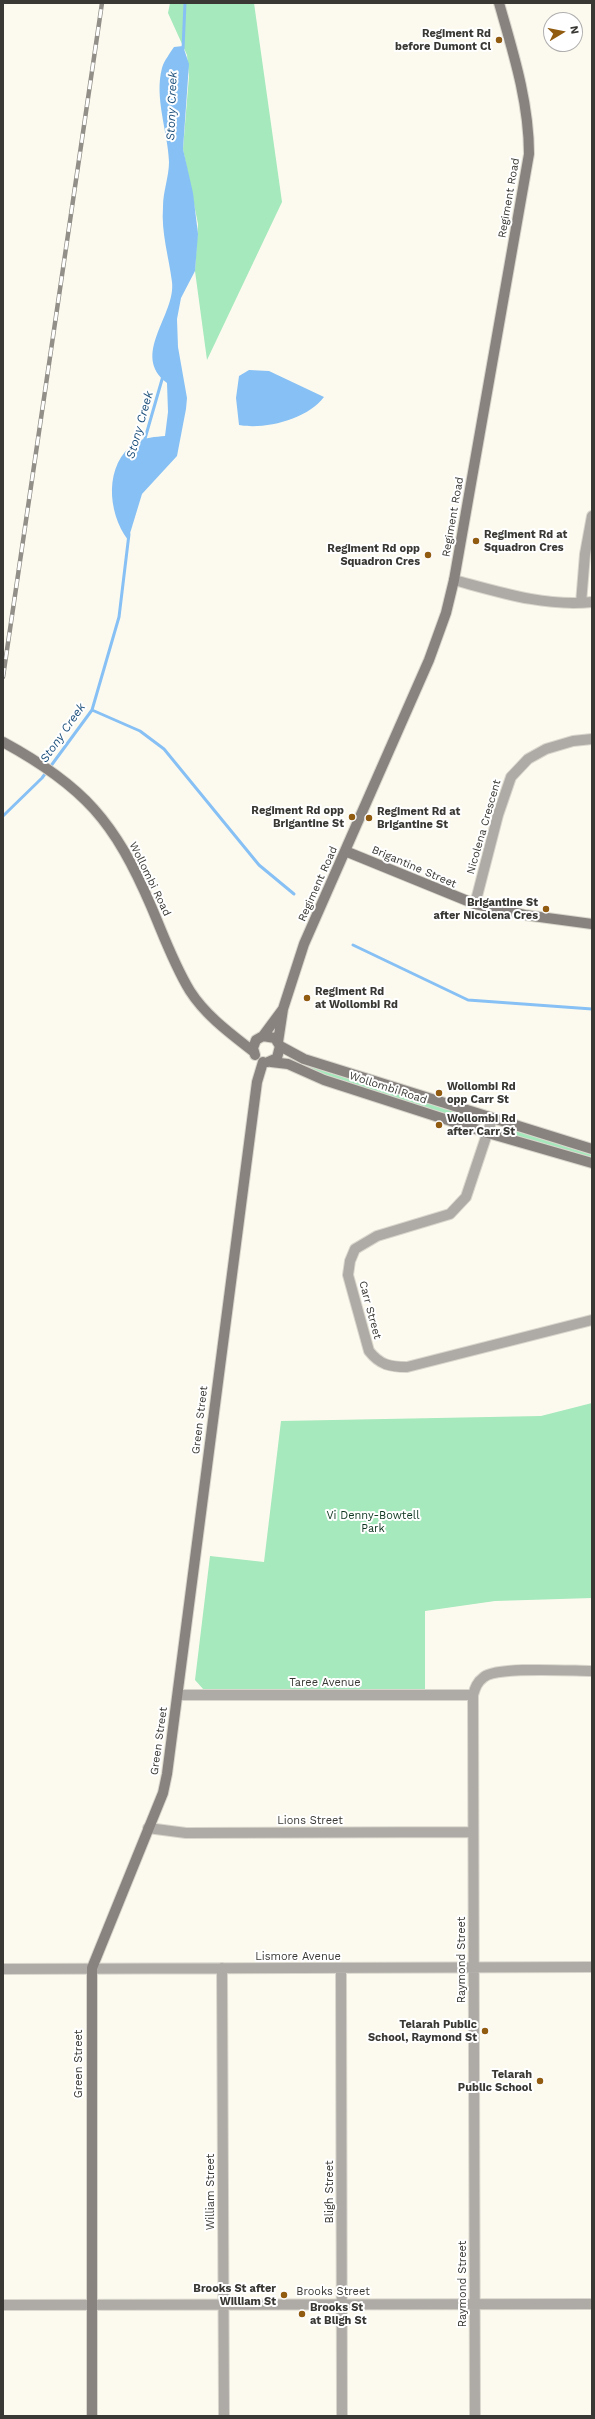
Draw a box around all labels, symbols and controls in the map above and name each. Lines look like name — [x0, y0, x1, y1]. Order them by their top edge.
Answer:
north arrow — [543, 12, 583, 52]
text: N — [567, 25, 581, 35]
place label: Regiment Rd before Dumont Cl — [395, 27, 491, 53]
marker: Regiment Rd before Dumont Cl — [494, 35, 504, 45]
water label: Stony Creek — [164, 71, 180, 141]
street label: Regiment Road — [495, 157, 523, 239]
water label: Stony Creek — [123, 390, 157, 460]
street label: Regiment Road — [439, 476, 467, 558]
place label: Regiment Rd at Squadron Cres — [484, 528, 567, 554]
marker: Regiment Rd at Squadron Cres — [471, 536, 481, 546]
place label: Regiment Rd opp Squadron Cres — [327, 542, 420, 568]
marker: Regiment Rd opp Squadron Cres — [423, 550, 433, 560]
water label: Stony Creek — [37, 700, 89, 766]
street label: Nicolena Crescent — [464, 778, 504, 876]
place label: Regiment Rd opp Brigantine St — [251, 804, 344, 830]
place label: Regiment Rd at Brigantine St — [377, 805, 460, 831]
marker: Regiment Rd opp Brigantine St — [347, 812, 357, 822]
marker: Regiment Rd at Brigantine St — [364, 813, 374, 823]
street label: Wollombi Road — [126, 840, 174, 918]
street label: Brigantine Street — [370, 843, 458, 891]
street label: Regiment Road — [295, 844, 341, 924]
place label: Brigantine St after Nicolena Cres — [434, 896, 538, 922]
marker: Brigantine St after Nicolena Cres — [541, 904, 551, 914]
place label: Regiment Rd at Wollombi Rd — [315, 985, 398, 1011]
marker: Regiment Rd at Wollombi Rd — [302, 993, 312, 1003]
street label: Wollombi Road — [347, 1069, 429, 1107]
place label: Wollombi Rd opp Carr St — [447, 1080, 516, 1106]
marker: Wollombi Rd opp Carr St — [434, 1088, 444, 1098]
place label: Wollombi Rd after Carr St — [447, 1112, 516, 1138]
marker: Wollombi Rd after Carr St — [434, 1120, 444, 1130]
street label: Carr Street — [356, 1280, 384, 1340]
street label: Green Street — [189, 1385, 211, 1455]
park label: Vi Denny-Bowtell Park — [326, 1509, 420, 1535]
street label: Taree Avenue — [289, 1676, 361, 1690]
street label: Green Street — [148, 1706, 170, 1776]
street label: Lions Street — [277, 1814, 343, 1828]
street label: Raymond Street — [455, 1917, 469, 2003]
street label: Lismore Avenue — [255, 1950, 341, 1964]
place label: Telarah Public School, Raymond St — [368, 2018, 477, 2044]
marker: Telarah Public School, Raymond St — [480, 2026, 490, 2036]
street label: Green Street — [72, 2030, 86, 2098]
place label: Telarah Public School — [458, 2068, 532, 2094]
marker: Telarah Public School — [535, 2076, 545, 2086]
street label: William Street — [204, 2154, 218, 2230]
street label: Bligh Street — [323, 2161, 337, 2223]
street label: Raymond Street — [456, 2241, 470, 2327]
place label: Brooks St after William St — [193, 2282, 276, 2308]
street label: Brooks Street — [296, 2285, 370, 2299]
marker: Brooks St after William St — [279, 2290, 289, 2300]
place label: Brooks St at Bligh St — [310, 2301, 366, 2327]
marker: Brooks St at Bligh St — [297, 2309, 307, 2319]

